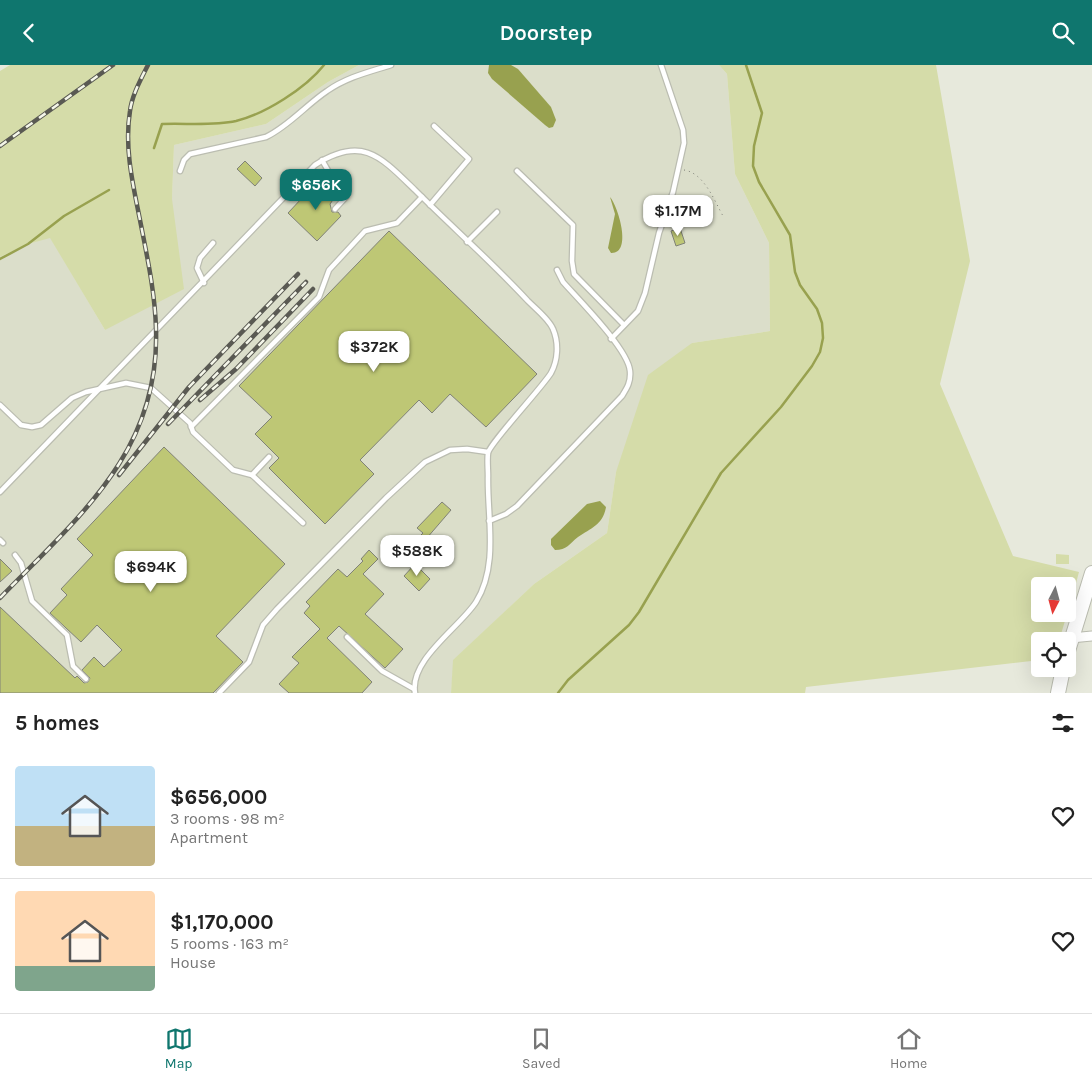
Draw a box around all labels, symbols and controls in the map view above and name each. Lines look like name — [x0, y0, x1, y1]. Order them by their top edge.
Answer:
icon: back — [15, 19, 43, 47]
icon: search — [1049, 19, 1077, 47]
text: Doorstep — [499, 20, 593, 46]
pin: $656K — [281, 169, 351, 211]
text: $656K — [291, 175, 341, 194]
pin: $1.17M — [637, 195, 719, 237]
text: $1.17M — [654, 201, 702, 220]
pin: $372K — [339, 331, 409, 373]
text: $372K — [349, 337, 399, 356]
pin: $588K — [382, 535, 452, 577]
text: $588K — [391, 541, 443, 560]
pin: $694K — [116, 551, 186, 593]
text: $694K — [126, 557, 176, 576]
north arrow — [1031, 577, 1076, 623]
map controls — [1031, 577, 1076, 677]
button: locate — [1031, 632, 1076, 677]
icon: filters — [1049, 709, 1077, 737]
text: 5 homes — [15, 711, 100, 735]
text: $656,000 — [170, 785, 267, 809]
icon: home — [55, 786, 115, 846]
icon: heart — [1049, 802, 1077, 830]
text: 3 rooms · 98 m² — [170, 809, 285, 828]
text: Apartment — [170, 828, 248, 847]
text: $1,170,000 — [170, 910, 274, 934]
icon: home — [55, 911, 115, 971]
icon: heart — [1049, 927, 1077, 955]
text: 5 rooms · 163 m² — [170, 934, 289, 953]
text: House — [170, 953, 216, 972]
tab: Map — [165, 1025, 193, 1072]
tab: Saved — [522, 1025, 561, 1072]
tab: Home — [890, 1025, 927, 1072]

